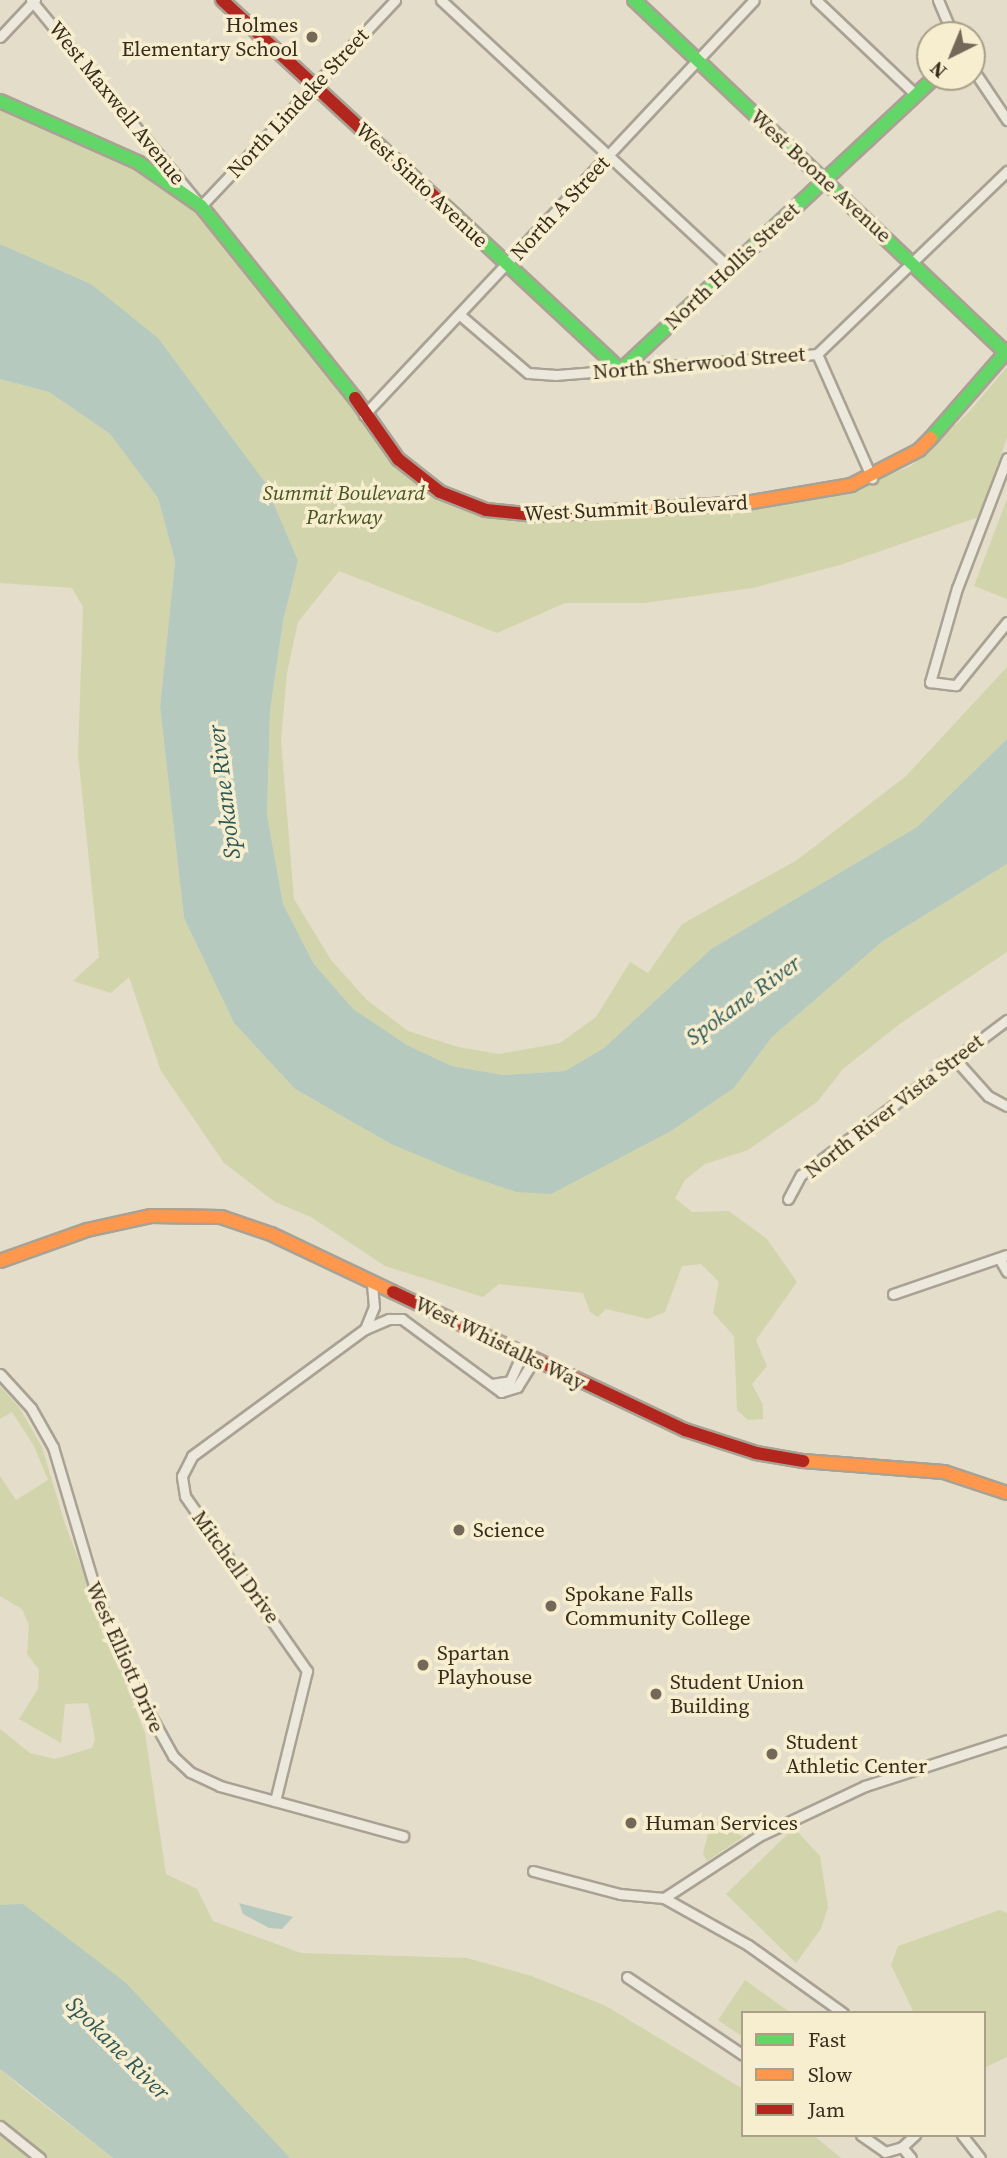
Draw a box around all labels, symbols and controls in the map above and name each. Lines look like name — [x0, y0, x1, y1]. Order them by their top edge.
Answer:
place label: Holmes Elementary School — [121, 12, 298, 62]
street label: West Maxwell Avenue — [43, 16, 191, 190]
north arrow — [916, 21, 986, 91]
street label: North Lindeke Street — [222, 23, 374, 183]
marker: Holmes Elementary School — [304, 29, 320, 45]
text: N — [924, 56, 952, 84]
street label: West Boone Avenue — [745, 104, 897, 248]
street label: West Sinto Avenue — [350, 117, 494, 253]
street label: North A Street — [505, 151, 615, 265]
street label: North Hollis Street — [659, 197, 805, 335]
street label: North Sherwood Street — [592, 341, 806, 385]
park label: Summit Boulevard Parkway — [263, 480, 425, 530]
street label: West Summit Boulevard — [524, 490, 748, 526]
water label: Spokane River — [202, 723, 246, 861]
water label: Spokane River — [680, 949, 806, 1051]
street label: North River Vista Street — [799, 1028, 989, 1184]
street label: West Whistalks Way — [410, 1291, 590, 1395]
street label: Mitchell Drive — [187, 1506, 285, 1628]
place label: Science — [473, 1517, 545, 1543]
marker: Science — [451, 1522, 467, 1538]
street label: West Elliott Drive — [80, 1578, 170, 1736]
place label: Spokane Falls Community College — [565, 1581, 750, 1631]
marker: Spokane Falls Community College — [543, 1598, 559, 1614]
place label: Spartan Playhouse — [437, 1640, 532, 1690]
marker: Spartan Playhouse — [415, 1657, 431, 1673]
place label: Student Union Building — [670, 1669, 804, 1719]
marker: Student Union Building — [648, 1686, 664, 1702]
place label: Student Athletic Center — [786, 1729, 927, 1779]
marker: Student Athletic Center — [764, 1746, 780, 1762]
place label: Human Services — [645, 1810, 798, 1836]
marker: Human Services — [623, 1815, 639, 1831]
water label: Spokane River — [60, 1990, 176, 2106]
legend — [741, 2011, 986, 2137]
text: Fast — [808, 2025, 846, 2054]
text: Slow — [808, 2060, 852, 2089]
text: Jam — [808, 2095, 845, 2124]

